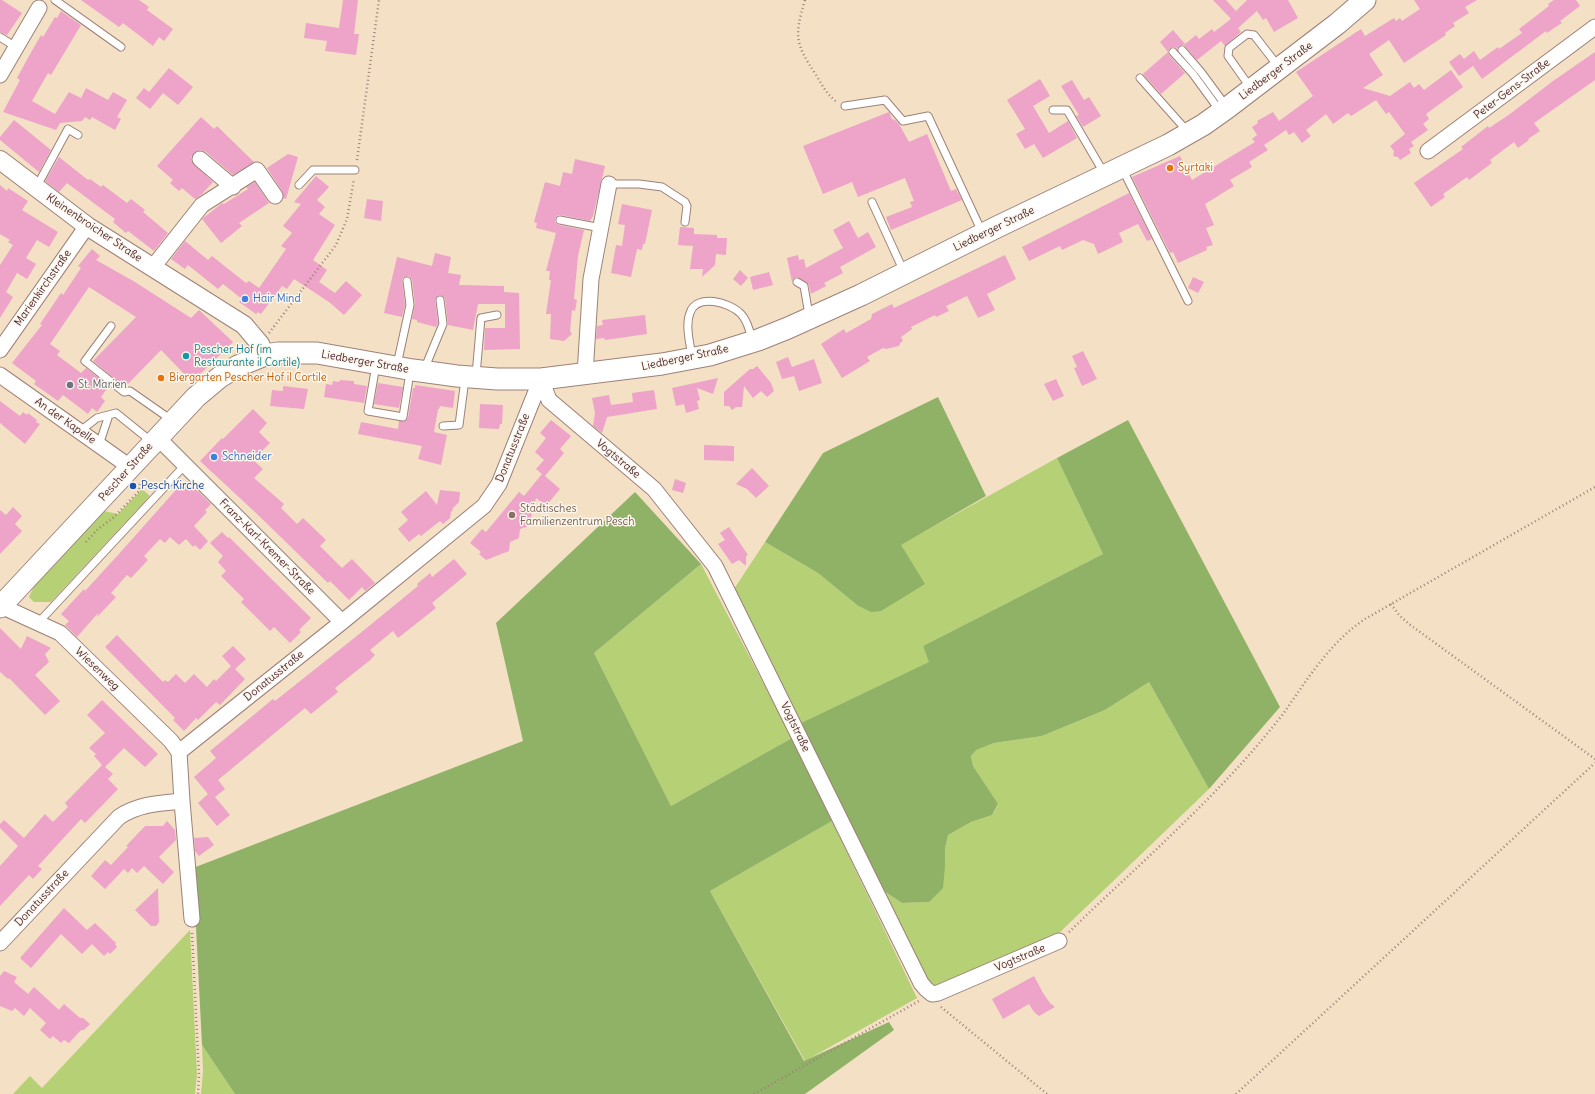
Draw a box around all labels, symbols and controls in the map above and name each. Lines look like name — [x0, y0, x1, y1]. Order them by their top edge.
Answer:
street label: Liedberger Straße — [1237, 39, 1315, 103]
street label: Peter-Gens-Straße — [1471, 56, 1553, 122]
place label: Syrtaki — [1178, 161, 1213, 175]
marker: Syrtaki — [1165, 163, 1175, 173]
street label: Kleinenbroicher Straße — [44, 191, 144, 265]
street label: Liedberger Straße — [951, 204, 1037, 254]
street label: Marienkirchstraße — [12, 247, 74, 329]
place label: Hair Mind — [253, 292, 301, 306]
marker: Hair Mind — [240, 294, 250, 304]
street label: Liedberger Straße — [640, 342, 730, 374]
place label: Pescher Hof (im Restaurante il Cortile) — [194, 343, 300, 369]
street label: Liedberger Straße — [320, 348, 410, 376]
marker: Pescher Hof (im Restaurante il Cortile) — [181, 351, 191, 361]
place label: Biergarten Pescher Hof il Cortile — [169, 371, 327, 385]
marker: Biergarten Pescher Hof il Cortile — [156, 373, 166, 383]
place label: St. Marien — [78, 378, 127, 392]
marker: St. Marien — [65, 380, 75, 390]
street label: An der Kapelle — [32, 395, 98, 447]
street label: Donatusstraße — [493, 412, 533, 484]
street label: Vogtstraße — [593, 437, 643, 481]
street label: Pescher Straße — [96, 440, 156, 504]
place label: Schneider — [222, 450, 272, 464]
marker: Schneider — [209, 452, 219, 462]
place label: Pesch Kirche — [141, 479, 204, 493]
marker: Pesch Kirche — [128, 481, 138, 491]
street label: Franz-Karl-Kremer-Straße — [216, 496, 318, 598]
place label: Städtisches Familienzentrum Pesch — [520, 502, 635, 528]
marker: Städtisches Familienzentrum Pesch — [507, 510, 517, 520]
street label: Wiesenweg — [72, 645, 122, 693]
street label: Donatusstraße — [241, 648, 307, 704]
street label: Vogtstraße — [777, 700, 813, 754]
street label: Donatusstraße — [12, 867, 72, 929]
street label: Vogtstraße — [993, 941, 1047, 975]

